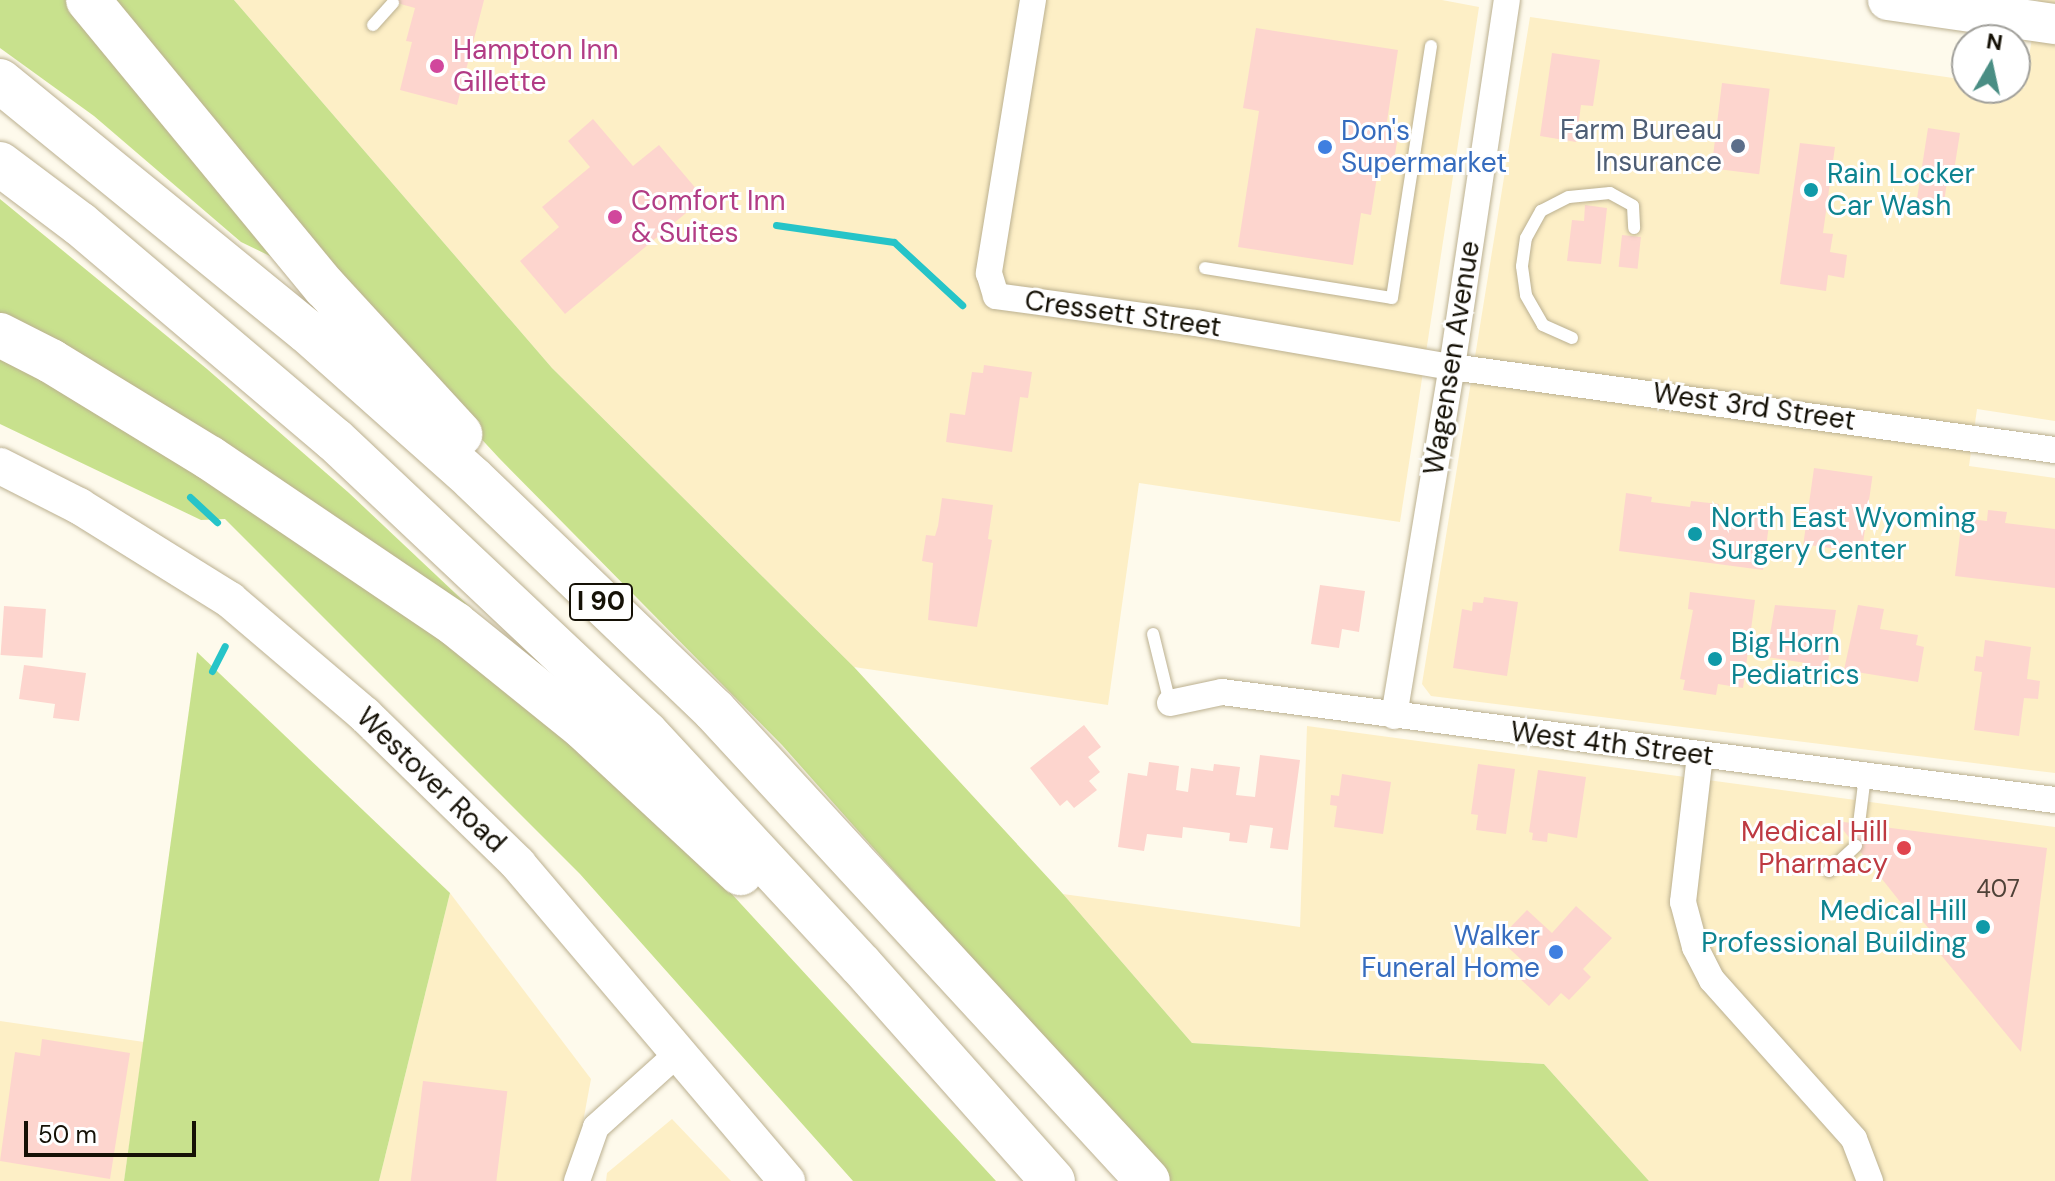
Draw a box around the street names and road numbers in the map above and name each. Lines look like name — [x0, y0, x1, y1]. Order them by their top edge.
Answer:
street label: Wagensen Avenue — [1417, 239, 1487, 477]
street label: Cressett Street — [1023, 284, 1223, 344]
street label: West 3rd Street — [1651, 376, 1857, 438]
road number: I 90 — [569, 580, 633, 624]
street label: Westover Road — [349, 700, 513, 860]
street label: West 4th Street — [1509, 715, 1715, 773]

